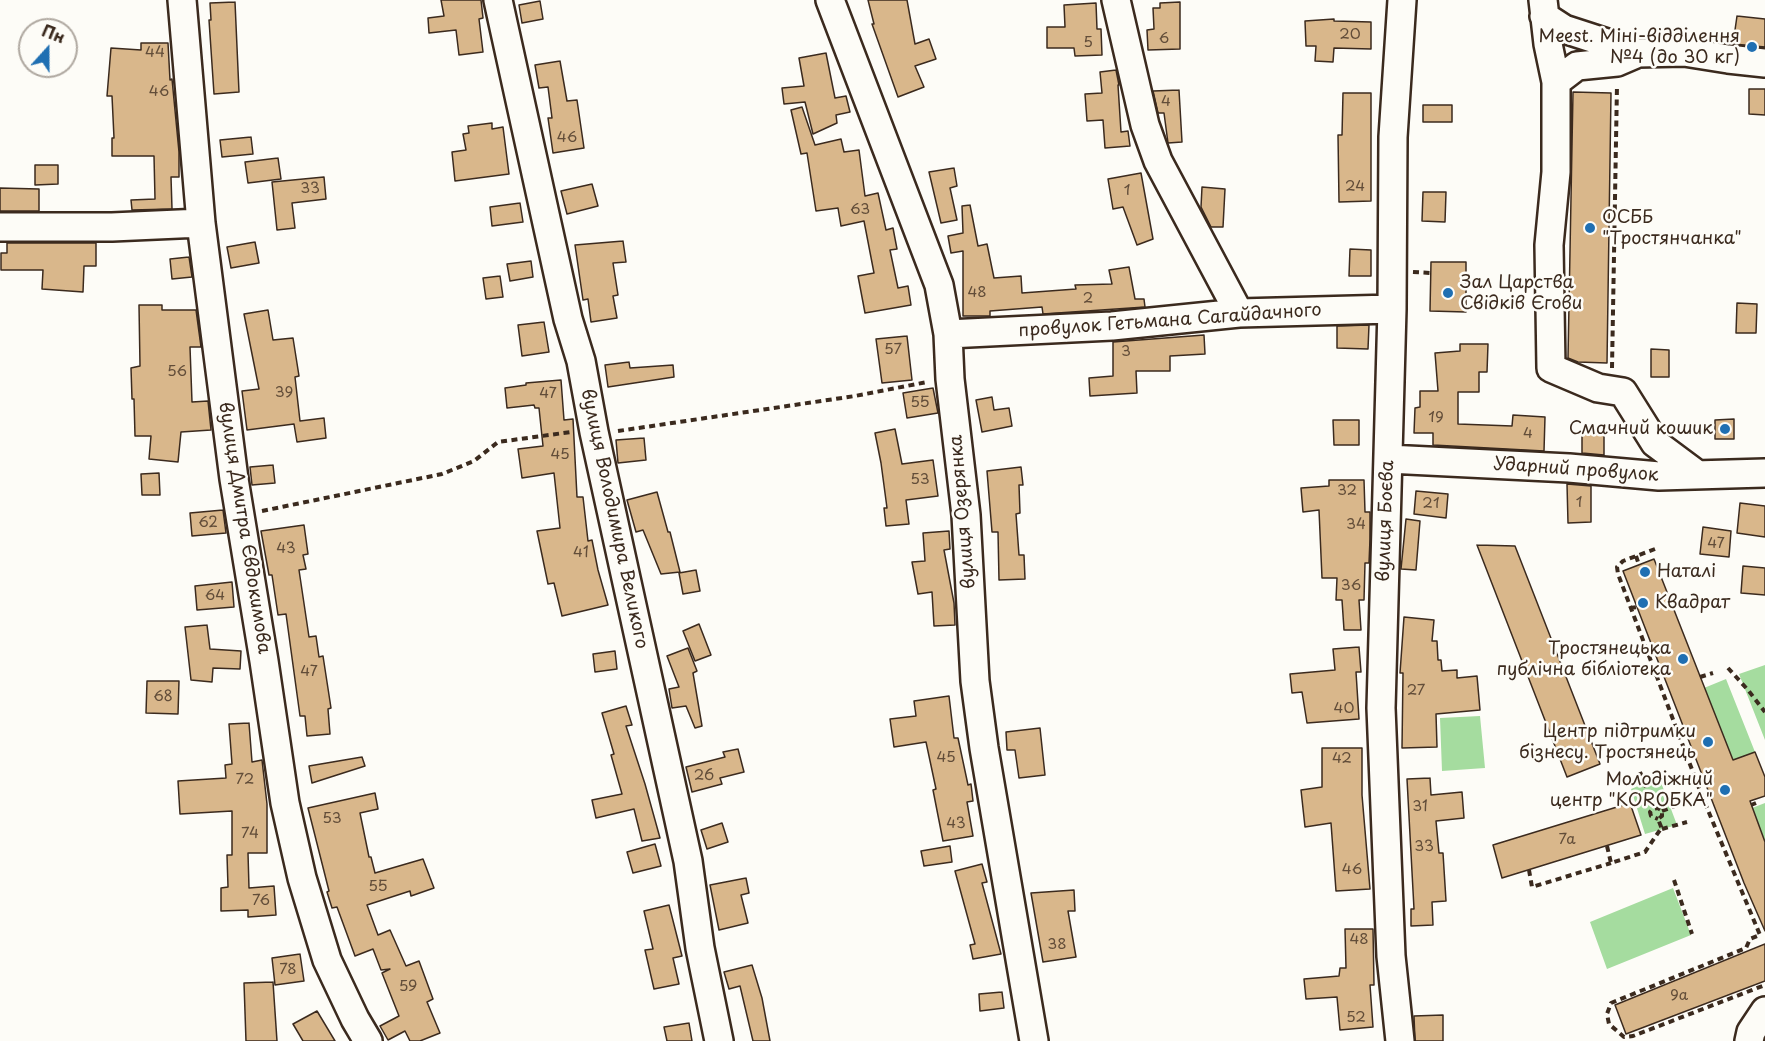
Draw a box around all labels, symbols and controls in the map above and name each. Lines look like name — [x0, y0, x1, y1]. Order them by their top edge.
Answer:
north arrow — [18, 18, 78, 78]
text: Пн — [39, 18, 69, 48]
house number: 20 — [1339, 26, 1361, 44]
place label: Meest. Міні-відділення №4 (до 30 кг) — [1539, 26, 1740, 68]
house number: 6 — [1159, 30, 1169, 48]
house number: 5 — [1083, 34, 1093, 52]
marker: Meest. Міні-відділення №4 (до 30 кг) — [1745, 40, 1759, 54]
house number: 44 — [145, 44, 165, 62]
house number: 46 — [149, 83, 169, 101]
house number: 4 — [1161, 93, 1171, 111]
house number: 46 — [557, 129, 577, 147]
house number: 24 — [1345, 178, 1365, 196]
house number: 33 — [300, 180, 320, 198]
house number: 1 — [1124, 182, 1130, 200]
house number: 63 — [850, 201, 870, 219]
place label: ОСББ "Тростянчанка" — [1602, 207, 1742, 250]
marker: ОСББ "Тростянчанка" — [1583, 221, 1597, 235]
place label: Зал Царства Свідків Єгови — [1460, 272, 1582, 314]
house number: 48 — [967, 284, 987, 302]
marker: Зал Царства Свідків Єгови — [1441, 286, 1455, 300]
house number: 2 — [1083, 290, 1093, 308]
street label: провулок Гетьмана Сагайдачного — [1018, 300, 1322, 342]
house number: 57 — [884, 341, 902, 359]
house number: 3 — [1121, 343, 1131, 361]
house number: 56 — [167, 363, 187, 381]
house number: 39 — [275, 384, 293, 402]
house number: 47 — [539, 385, 557, 403]
street label: вулиця Володимира Великого — [576, 387, 652, 651]
house number: 55 — [910, 394, 930, 412]
street label: вулиця Дмитра Євдокимова — [213, 401, 275, 655]
house number: 19 — [1428, 409, 1444, 427]
place label: Смачний кошик — [1569, 418, 1713, 440]
marker: Смачний кошик — [1718, 422, 1732, 436]
house number: 4 — [1523, 425, 1533, 443]
street label: вулиця Озерянка — [946, 434, 980, 590]
house number: 45 — [550, 446, 570, 464]
street label: Ударний провулок — [1493, 453, 1659, 487]
street label: вулиця Боєва — [1373, 460, 1399, 582]
house number: 53 — [910, 471, 930, 489]
house number: 32 — [1337, 482, 1357, 500]
house number: 1 — [1576, 494, 1582, 512]
house number: 21 — [1422, 495, 1440, 513]
house number: 62 — [198, 514, 218, 532]
house number: 34 — [1346, 516, 1366, 534]
house number: 47 — [1707, 535, 1725, 553]
house number: 43 — [276, 540, 296, 558]
house number: 41 — [573, 544, 589, 562]
place label: Наталі — [1657, 561, 1716, 583]
marker: Наталі — [1638, 565, 1652, 579]
house number: 36 — [1341, 577, 1361, 595]
house number: 64 — [205, 587, 225, 605]
place label: Квадрат — [1655, 592, 1730, 614]
marker: Квадрат — [1636, 596, 1650, 610]
place label: Тростянецька публічна бібліотека — [1497, 638, 1671, 680]
marker: Тростянецька публічна бібліотека — [1676, 652, 1690, 666]
house number: 47 — [300, 663, 318, 681]
house number: 27 — [1407, 682, 1425, 700]
house number: 68 — [153, 688, 173, 706]
house number: 40 — [1334, 700, 1354, 718]
place label: Центр підтримки бізнесу. Тростянець — [1519, 721, 1696, 764]
marker: Центр підтримки бізнесу. Тростянець — [1701, 735, 1715, 749]
house number: 45 — [936, 749, 956, 767]
house number: 42 — [1332, 750, 1352, 768]
house number: 26 — [694, 767, 714, 785]
place label: Молодіжний центр "КОRОБКА" — [1550, 769, 1713, 812]
house number: 72 — [236, 771, 254, 789]
marker: Молодіжний центр "КОRОБКА" — [1718, 783, 1732, 797]
house number: 31 — [1412, 798, 1428, 816]
house number: 53 — [322, 810, 342, 828]
house number: 43 — [946, 815, 966, 833]
house number: 74 — [241, 825, 259, 843]
house number: 7а — [1558, 831, 1576, 849]
house number: 33 — [1414, 838, 1434, 856]
house number: 46 — [1342, 861, 1362, 879]
house number: 55 — [368, 878, 388, 896]
house number: 76 — [252, 892, 270, 910]
house number: 48 — [1349, 931, 1369, 949]
house number: 38 — [1047, 936, 1067, 954]
house number: 78 — [279, 961, 297, 979]
house number: 59 — [399, 978, 417, 996]
house number: 9а — [1670, 987, 1688, 1005]
house number: 52 — [1346, 1009, 1366, 1027]

